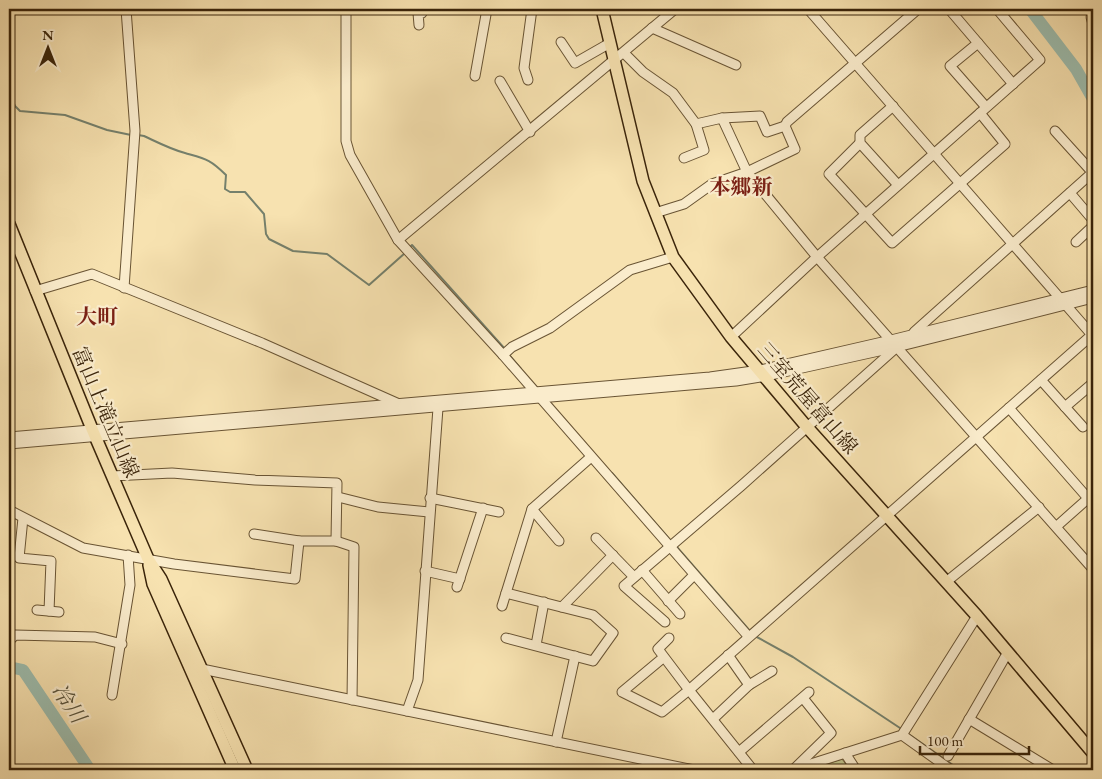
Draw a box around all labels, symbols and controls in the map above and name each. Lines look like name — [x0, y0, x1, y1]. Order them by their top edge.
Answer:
north arrow — [22, 22, 72, 72]
text: N — [42, 26, 54, 44]
district label: 本郷新 — [710, 173, 773, 200]
district label: 大町 — [76, 303, 118, 330]
street label: 三室荒屋富山線 — [752, 337, 864, 459]
street label: 富山上滝立山線 — [67, 342, 145, 482]
water label: 冷川 — [46, 678, 93, 730]
scale bar — [920, 724, 1028, 756]
text: 100 m — [927, 731, 964, 750]

